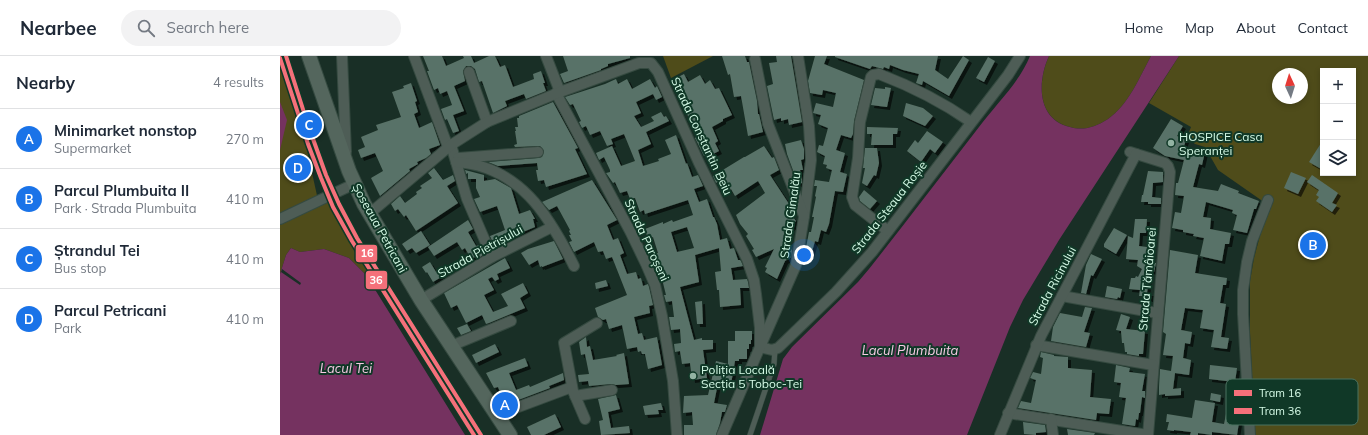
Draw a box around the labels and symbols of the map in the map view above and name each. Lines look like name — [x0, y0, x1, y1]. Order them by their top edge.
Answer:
north arrow — [1272, 68, 1308, 104]
street label: Strada Constantin Beiu — [668, 75, 736, 197]
pin: C — [296, 110, 322, 140]
place label: HOSPICE Casa Speranței — [1179, 129, 1263, 159]
marker: HOSPICE Casa Speranței — [1166, 138, 1176, 148]
pin: D — [285, 153, 311, 183]
street label: Strada Steaua Roșie — [848, 158, 931, 257]
street label: Strada Gimalău — [777, 171, 803, 259]
street label: Șoseaua Petricani — [348, 181, 411, 276]
street label: Strada Paroșeni — [621, 197, 673, 284]
street label: Strada Pietrișului — [435, 221, 526, 281]
street label: Strada Tămâioarei — [1135, 227, 1159, 331]
pin: B — [1300, 230, 1326, 260]
line badge: 16 — [355, 244, 378, 263]
street label: Strada Ricinului — [1025, 244, 1079, 328]
your location — [794, 245, 814, 265]
text: 16 — [360, 246, 374, 260]
line badge: 36 — [365, 270, 388, 290]
text: 36 — [369, 273, 383, 287]
water label: Lacul Plumbuita — [862, 342, 958, 358]
water label: Lacul Tei — [320, 360, 373, 376]
place label: Poliția Locală Secția 5 Toboc-Tei — [701, 362, 802, 392]
marker: Poliția Locală Secția 5 Toboc-Tei — [688, 371, 698, 381]
legend — [1226, 379, 1358, 425]
text: Tram 16 — [1259, 386, 1301, 400]
pin: A — [492, 390, 518, 420]
text: Tram 36 — [1259, 404, 1301, 418]

